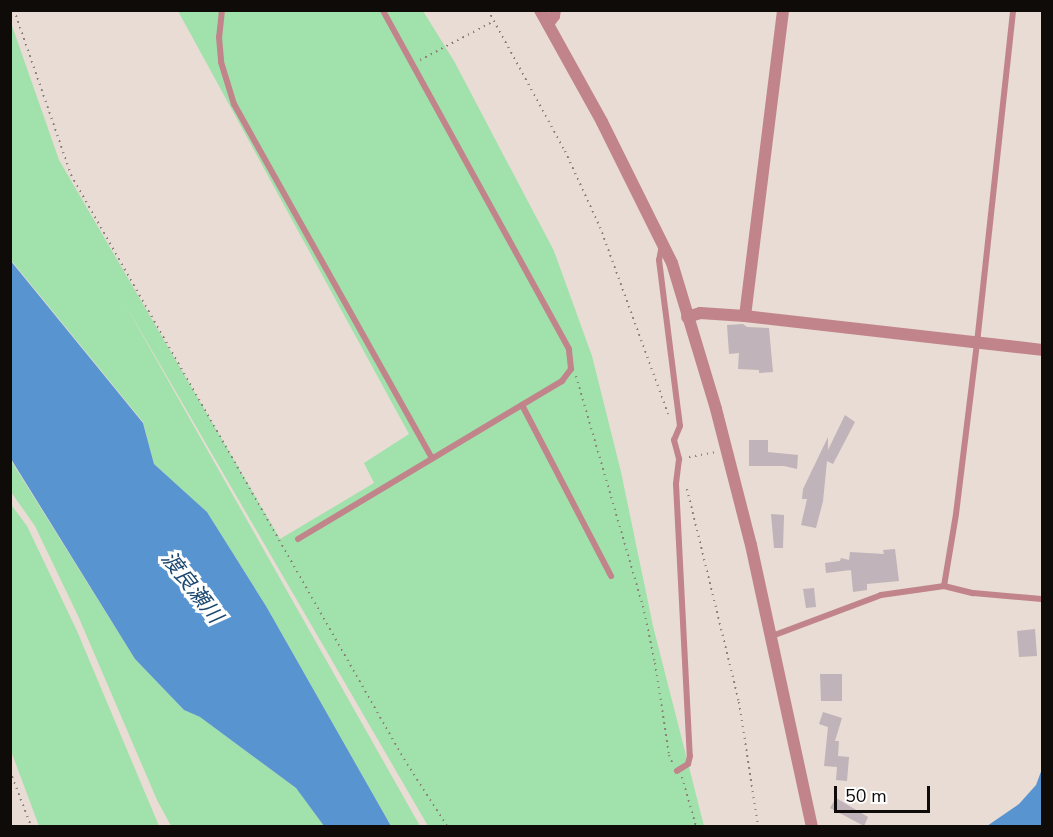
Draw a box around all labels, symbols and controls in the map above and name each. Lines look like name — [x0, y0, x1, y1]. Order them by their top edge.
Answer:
water label: 渡良瀬川 — [156, 546, 228, 628]
scale bar — [837, 774, 933, 812]
text: 50 m — [845, 784, 887, 808]

